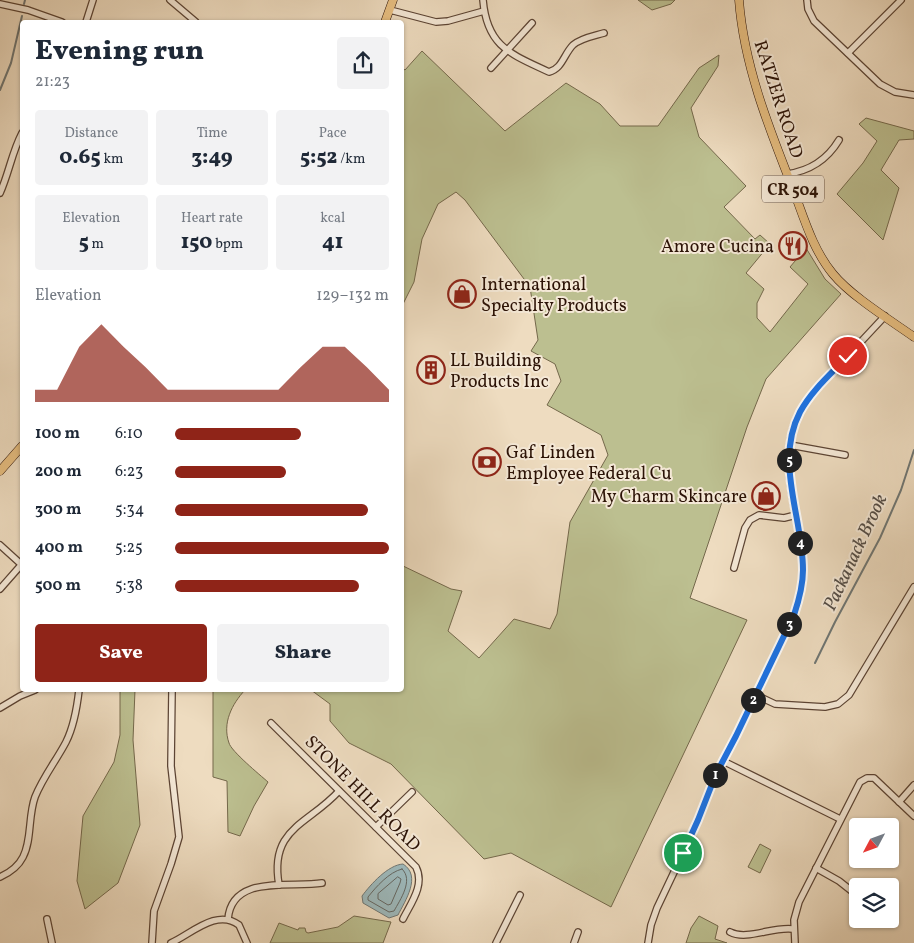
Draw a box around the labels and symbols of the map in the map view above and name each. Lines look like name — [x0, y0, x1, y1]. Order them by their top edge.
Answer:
street label: RATZER ROAD — [747, 37, 808, 162]
road number: CR 504 — [762, 175, 824, 202]
restaurant icon: Amore Cucina — [778, 231, 808, 261]
place label: Amore Cucina — [661, 235, 774, 260]
place label: International Specialty Products — [481, 273, 627, 319]
shop icon: International Specialty Products — [447, 279, 477, 309]
pin — [827, 335, 869, 377]
place label: LL Building Products Inc — [450, 349, 549, 395]
building icon: LL Building Products Inc — [416, 355, 446, 385]
place label: Gaf Linden Employee Federal Cu — [506, 441, 672, 487]
bank icon: Gaf Linden Employee Federal Cu — [472, 447, 502, 477]
pin: 5 — [776, 448, 802, 472]
shop icon: My Charm Skincare — [751, 481, 781, 511]
place label: My Charm Skincare — [591, 485, 747, 510]
water label: Packanack Brook — [817, 490, 894, 615]
pin: 4 — [788, 530, 812, 556]
pin: 3 — [776, 612, 802, 636]
pin: 2 — [740, 688, 766, 712]
street label: STONE HILL ROAD — [298, 730, 426, 858]
pin: 1 — [702, 762, 728, 788]
north arrow — [849, 818, 899, 868]
pin — [662, 832, 704, 874]

